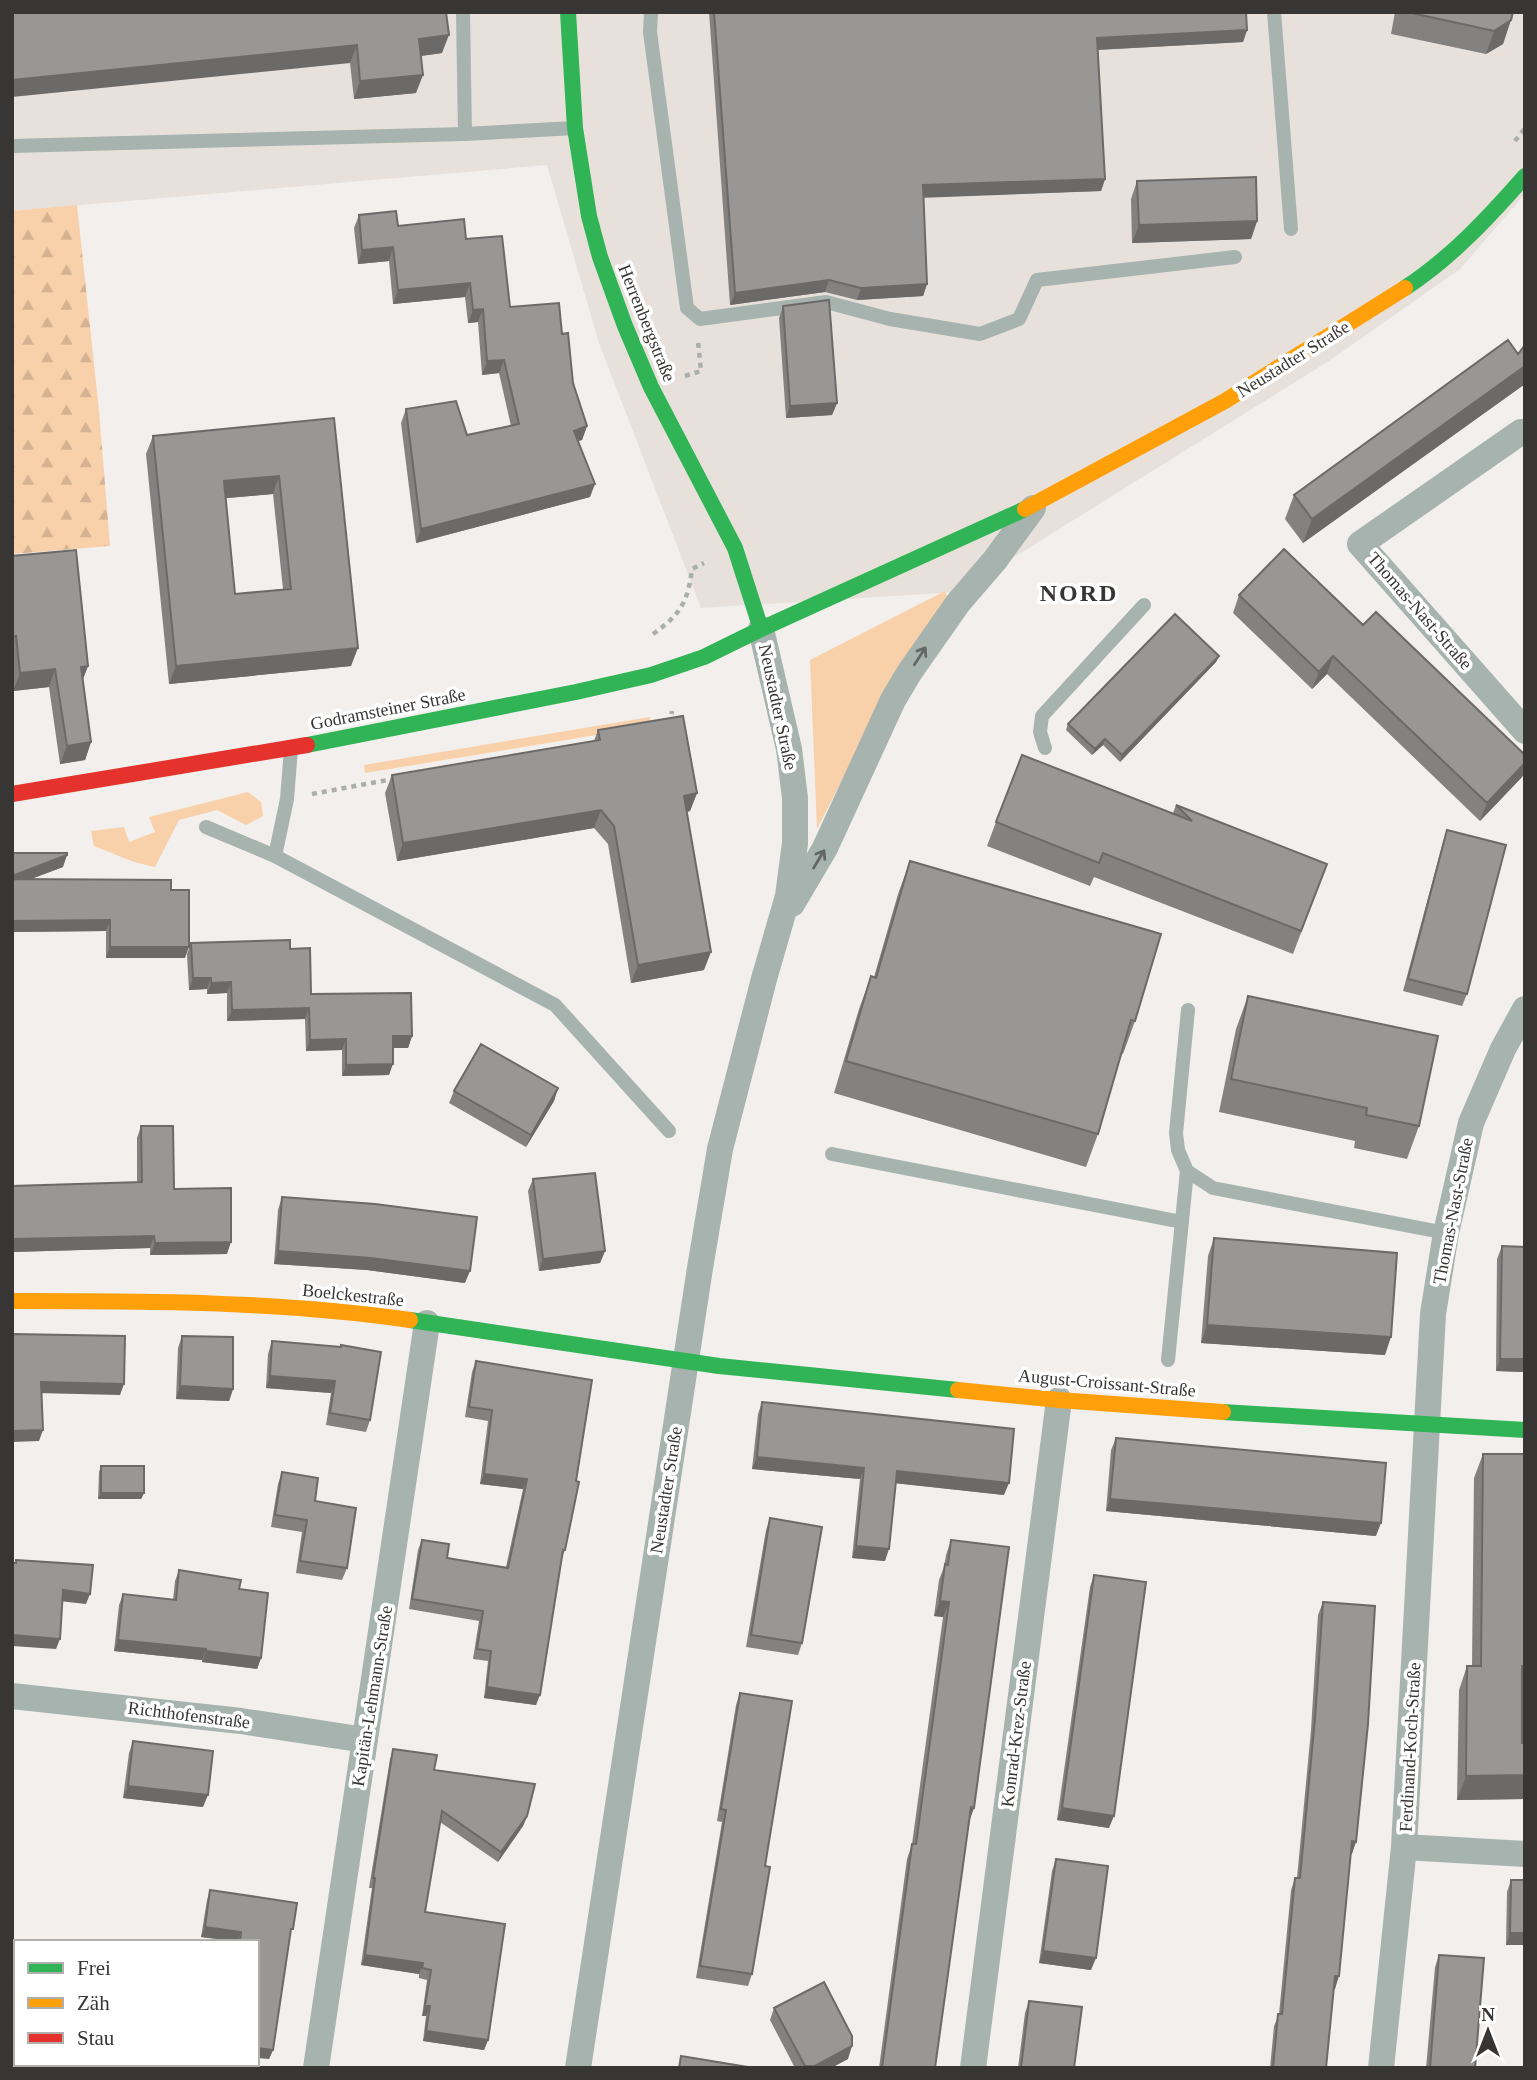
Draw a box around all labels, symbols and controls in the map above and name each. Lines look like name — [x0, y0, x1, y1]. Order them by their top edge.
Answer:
street label: Herrenbergstraße — [614, 261, 680, 385]
street label: Neustadter Straße — [1233, 316, 1353, 402]
street label: Thomas-Nast-Straße — [1364, 548, 1476, 674]
district label: NORD — [1040, 580, 1118, 606]
street label: Neustadter Straße — [755, 642, 801, 772]
one-way arrow — [913, 646, 927, 666]
street label: Godramsteiner Straße — [309, 684, 467, 734]
one-way arrow — [812, 850, 826, 870]
street label: Thomas-Nast-Straße — [1429, 1136, 1477, 1286]
street label: Boelckestraße — [301, 1280, 405, 1310]
street label: August-Croissant-Straße — [1017, 1365, 1197, 1401]
street label: Neustadter Straße — [646, 1425, 686, 1555]
street label: Kapitän-Lehmann-Straße — [348, 1604, 396, 1788]
street label: Konrad-Krez-Straße — [997, 1660, 1035, 1808]
street label: Ferdinand-Koch-Straße — [1396, 1662, 1424, 1832]
street label: Richthofenstraße — [127, 1698, 251, 1732]
legend — [14, 1940, 259, 2066]
text: Frei — [77, 1956, 111, 1980]
text: Zäh — [77, 1991, 110, 2015]
north arrow — [1453, 1996, 1523, 2066]
text: N — [1481, 2004, 1495, 2025]
text: Stau — [77, 2026, 115, 2050]

